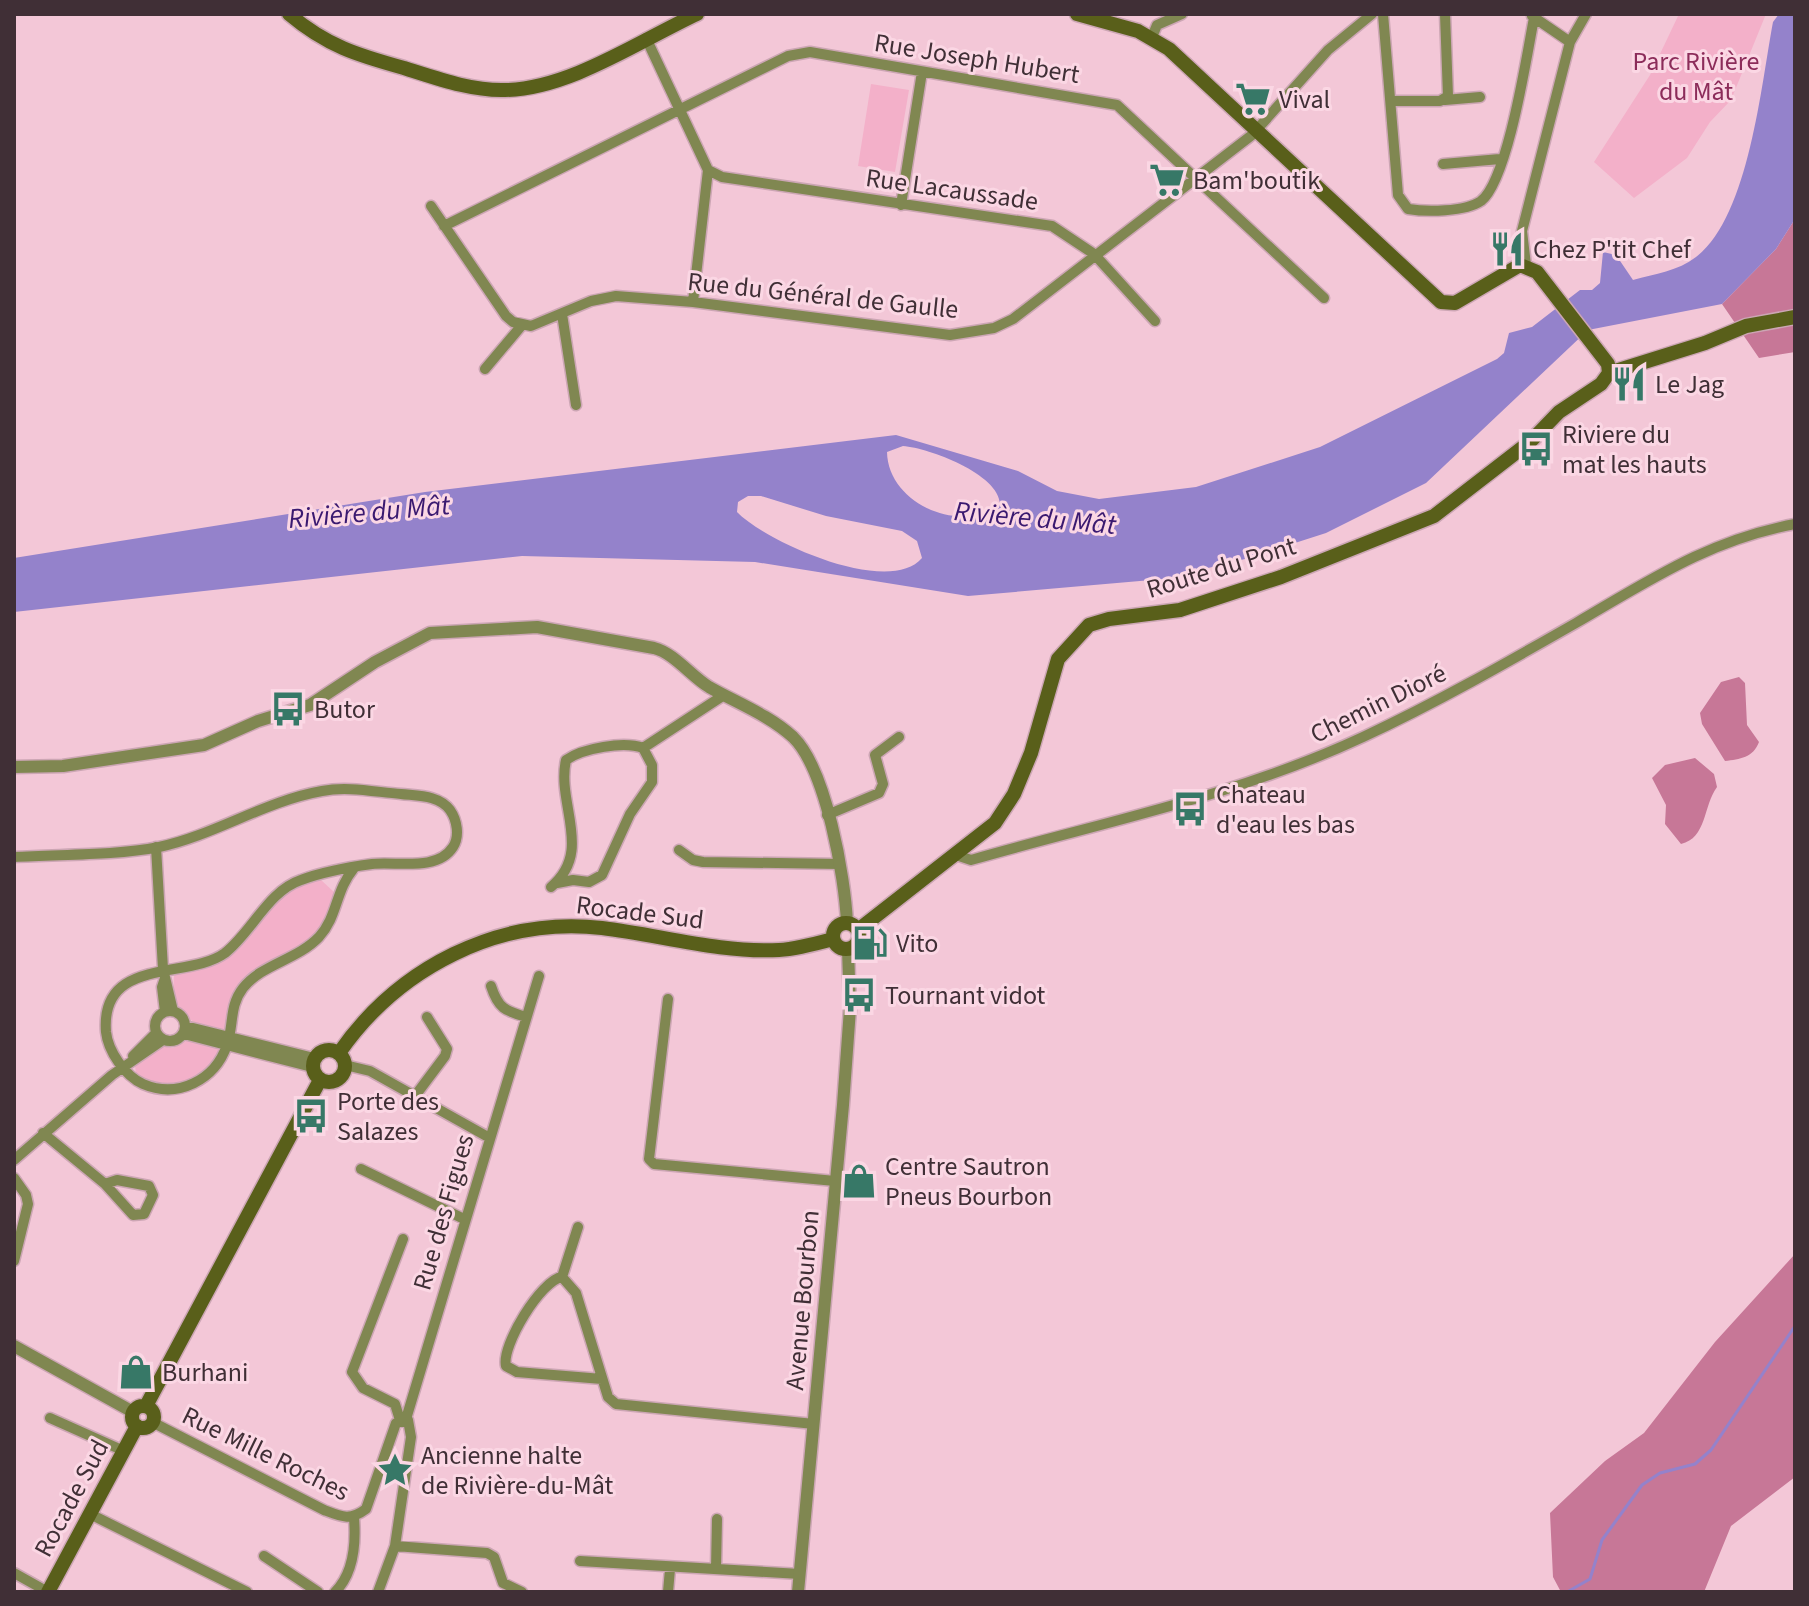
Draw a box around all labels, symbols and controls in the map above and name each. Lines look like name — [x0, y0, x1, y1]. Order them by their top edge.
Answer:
street label: Rue Joseph Hubert — [872, 24, 1082, 93]
park label: Parc Rivière du Mât — [1633, 43, 1759, 110]
supermarket icon: Vival — [1234, 80, 1272, 118]
place label: Vival — [1279, 81, 1330, 118]
street label: Rue Lacaussade — [863, 159, 1041, 220]
supermarket icon: Bam'boutik — [1148, 161, 1186, 199]
place label: Bam'boutik — [1193, 162, 1320, 199]
restaurant icon: Chez P'tit Chef — [1488, 230, 1526, 268]
place label: Chez P'tit Chef — [1533, 231, 1692, 268]
street label: Rue du Général de Gaulle — [686, 263, 960, 328]
restaurant icon: Le Jag — [1610, 365, 1648, 403]
place label: Le Jag — [1655, 366, 1724, 403]
place label: Riviere du mat les hauts — [1562, 416, 1707, 483]
bus stop icon: Riviere du mat les hauts — [1517, 430, 1555, 468]
water label: Rivière du Mât — [287, 485, 453, 539]
water label: Rivière du Mât — [952, 491, 1118, 545]
street label: Route du Pont — [1142, 527, 1301, 608]
street label: Chemin Dioré — [1304, 655, 1453, 752]
bus stop icon: Butor — [269, 690, 307, 728]
place label: Butor — [314, 691, 376, 728]
place label: Chateau d'eau les bas — [1216, 776, 1355, 843]
bus stop icon: Chateau d'eau les bas — [1171, 790, 1209, 828]
street label: Rocade Sud — [574, 886, 706, 939]
fuel station icon: Vito — [851, 924, 889, 962]
place label: Vito — [896, 925, 938, 962]
bus stop icon: Tournant vidot — [840, 976, 878, 1014]
place label: Tournant vidot — [885, 977, 1046, 1014]
place label: Porte des Salazes — [337, 1083, 439, 1150]
bus stop icon: Porte des Salazes — [292, 1097, 330, 1135]
street label: Rue des Figues — [404, 1130, 483, 1294]
place label: Centre Sautron Pneus Bourbon — [885, 1148, 1052, 1215]
shop icon: Centre Sautron Pneus Bourbon — [840, 1162, 878, 1200]
street label: Avenue Bourbon — [776, 1208, 829, 1392]
shop icon: Burhani — [117, 1353, 155, 1391]
place label: Burhani — [162, 1354, 248, 1391]
street label: Rue Mille Roches — [176, 1397, 356, 1510]
street label: Rocade Sud — [25, 1433, 118, 1564]
place label: Ancienne halte de Rivière-du-Mât — [421, 1437, 613, 1504]
place icon: Ancienne halte de Rivière-du-Mât — [376, 1451, 414, 1489]

